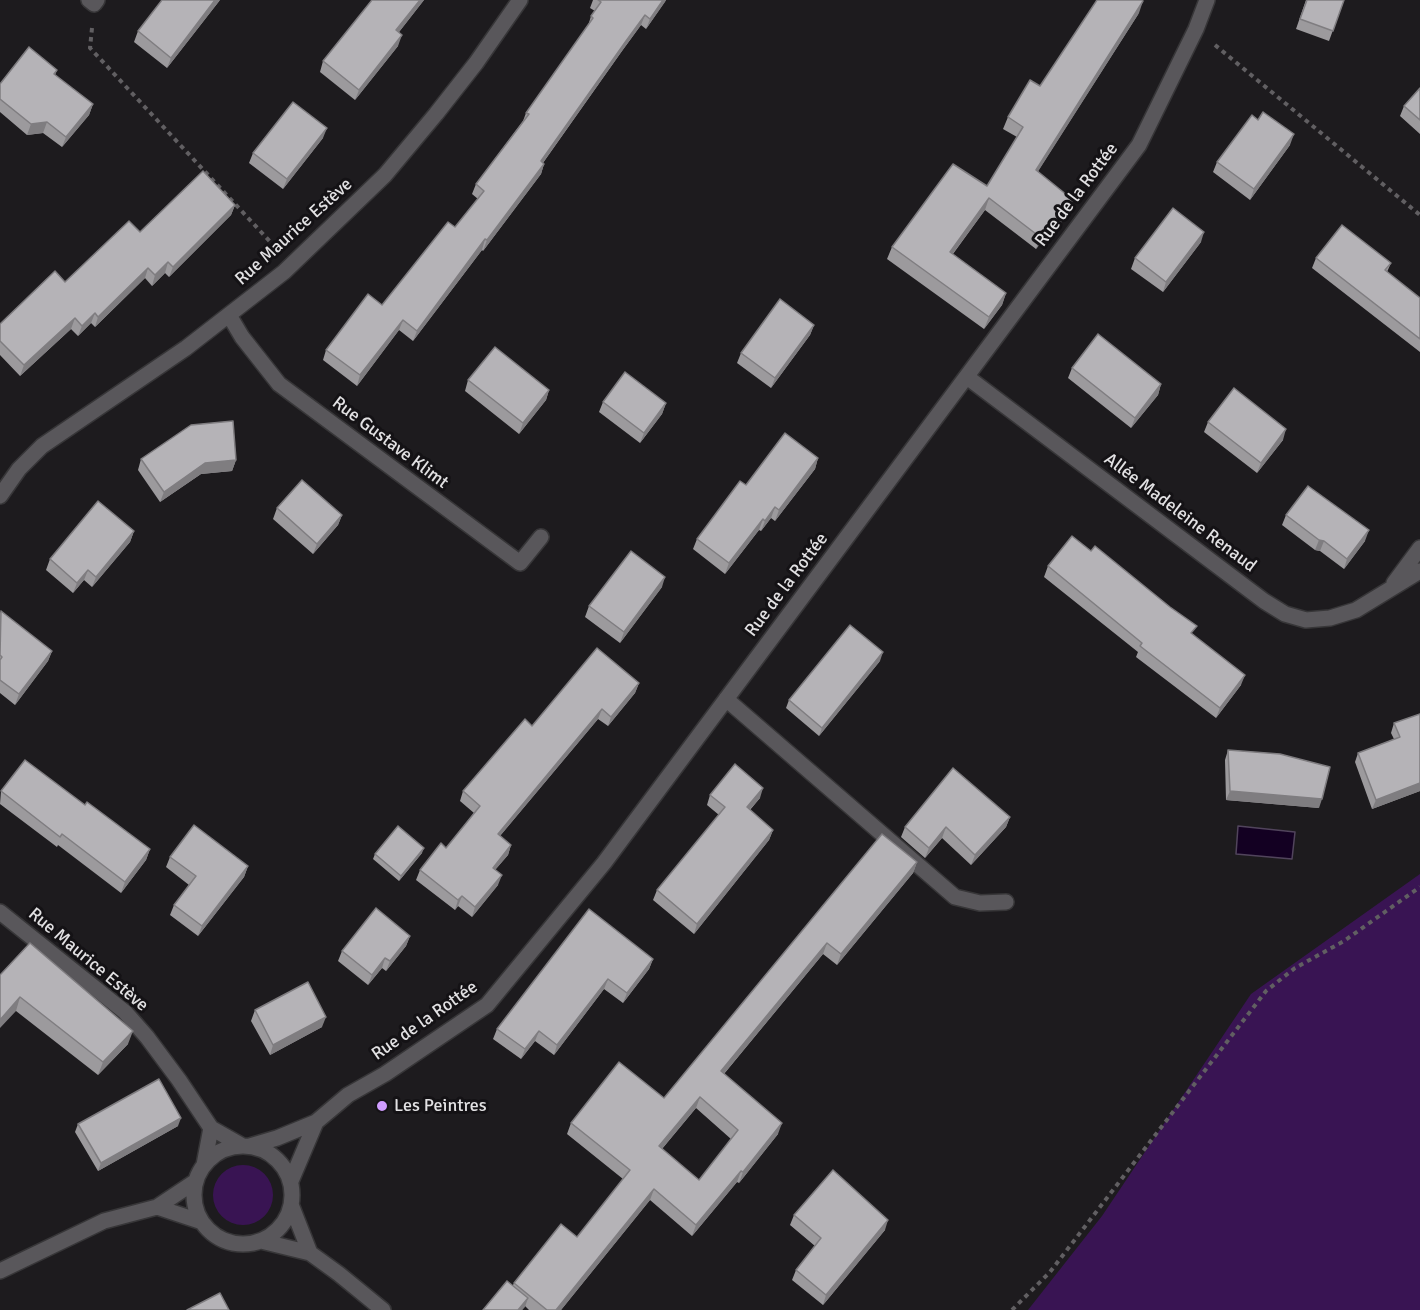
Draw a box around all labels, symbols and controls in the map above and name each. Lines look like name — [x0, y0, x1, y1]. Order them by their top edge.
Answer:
street label: Rue de la Rottée — [1031, 139, 1123, 251]
street label: Rue Maurice Estève — [231, 174, 357, 290]
street label: Rue Gustave Klimt — [328, 392, 452, 494]
street label: Allée Madeleine Renaud — [1100, 449, 1260, 577]
street label: Rue de la Rottée — [741, 529, 833, 641]
street label: Rue Maurice Estève — [24, 904, 152, 1016]
street label: Rue de la Rottée — [368, 977, 482, 1065]
place label: Les Peintres — [394, 1095, 487, 1117]
marker: Les Peintres — [375, 1099, 389, 1113]

